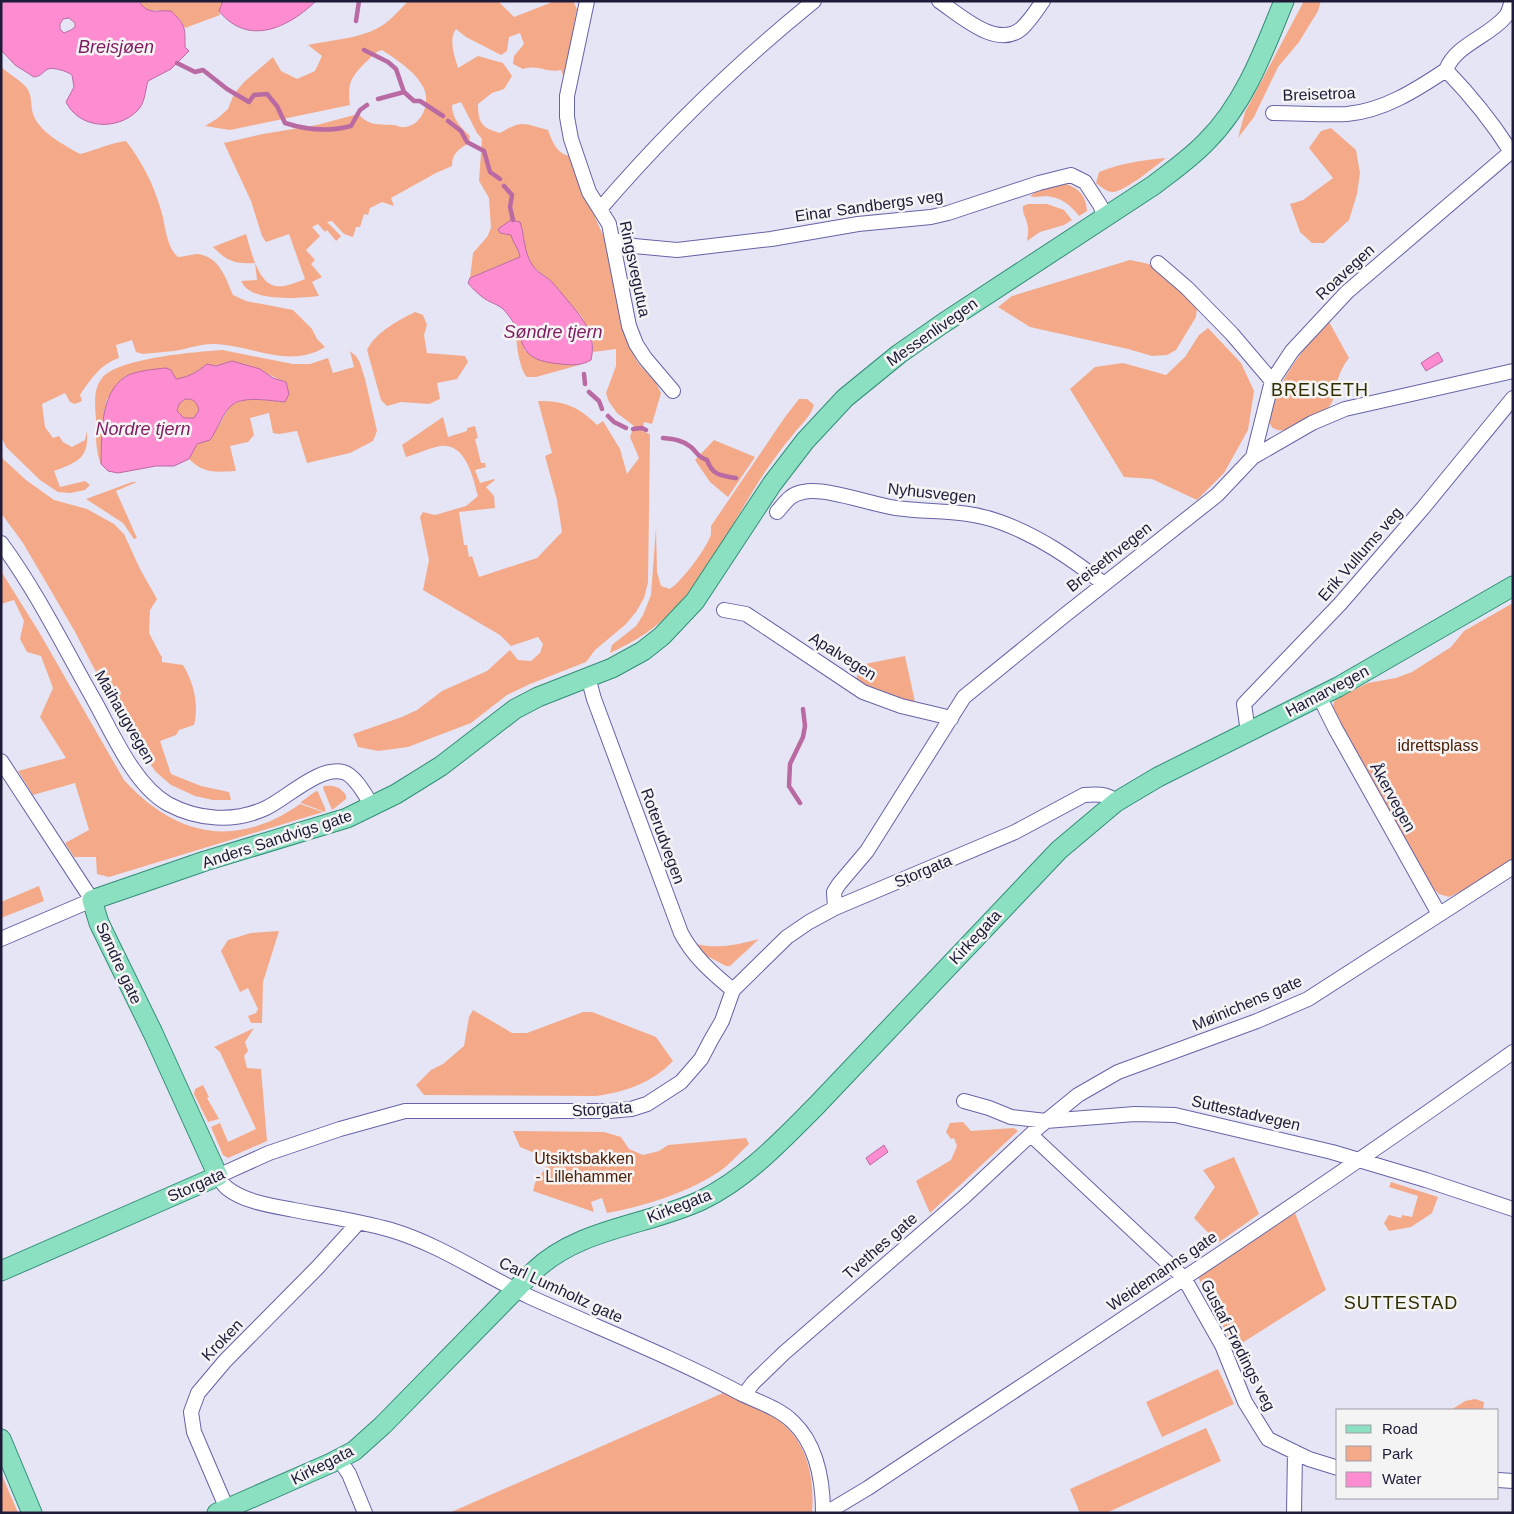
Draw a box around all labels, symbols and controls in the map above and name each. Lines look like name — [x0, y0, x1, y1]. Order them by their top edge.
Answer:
water label: Breisjøen — [78, 37, 154, 57]
street label: Breisetroa — [1282, 84, 1356, 104]
street label: Einar Sandbergs veg — [794, 187, 944, 225]
street label: Ringsvegutua — [617, 219, 654, 319]
street label: Roavegen — [1313, 241, 1377, 303]
street label: Messenlivegen — [883, 294, 981, 370]
water label: Søndre tjern — [503, 322, 603, 342]
district label: BREISETH — [1271, 380, 1369, 400]
water label: Nordre tjern — [95, 419, 191, 439]
street label: Nyhusvegen — [887, 480, 977, 506]
street label: Erik Vullums veg — [1315, 504, 1405, 604]
street label: Breisethvegen — [1063, 519, 1155, 595]
street label: Apalvegen — [806, 629, 880, 683]
street label: Hamarvegen — [1283, 662, 1371, 720]
street label: Maihaugvegen — [91, 667, 159, 767]
park label: idrettsplass — [1398, 737, 1478, 754]
street label: Åkervegen — [1367, 759, 1420, 835]
street label: Roterudvegen — [638, 786, 688, 886]
street label: Anders Sandvigs gate — [200, 807, 354, 871]
street label: Storgata — [892, 851, 954, 891]
street label: Kirkegata — [946, 906, 1004, 968]
street label: Søndre gate — [93, 920, 145, 1007]
street label: Møinichens gate — [1190, 972, 1304, 1034]
street label: Suttestadvegen — [1190, 1092, 1302, 1134]
street label: Storgata — [571, 1098, 633, 1120]
park label: Utsiktsbakken - Lillehammer — [534, 1150, 634, 1185]
street label: Storgata — [165, 1165, 227, 1205]
street label: Kirkegata — [644, 1186, 714, 1226]
street label: Tvethes gate — [840, 1209, 921, 1283]
street label: Weidemanns gate — [1104, 1228, 1220, 1314]
street label: Carl Lumholtz gate — [497, 1254, 626, 1326]
street label: Gustaf Frødings veg — [1198, 1277, 1278, 1413]
district label: SUTTESTAD — [1344, 1293, 1458, 1313]
street label: Kroken — [198, 1316, 246, 1364]
legend — [1336, 1409, 1499, 1499]
text: Road — [1382, 1420, 1418, 1437]
street label: Kirkegata — [288, 1442, 356, 1488]
text: Park — [1382, 1445, 1413, 1462]
text: Water — [1382, 1470, 1421, 1487]

